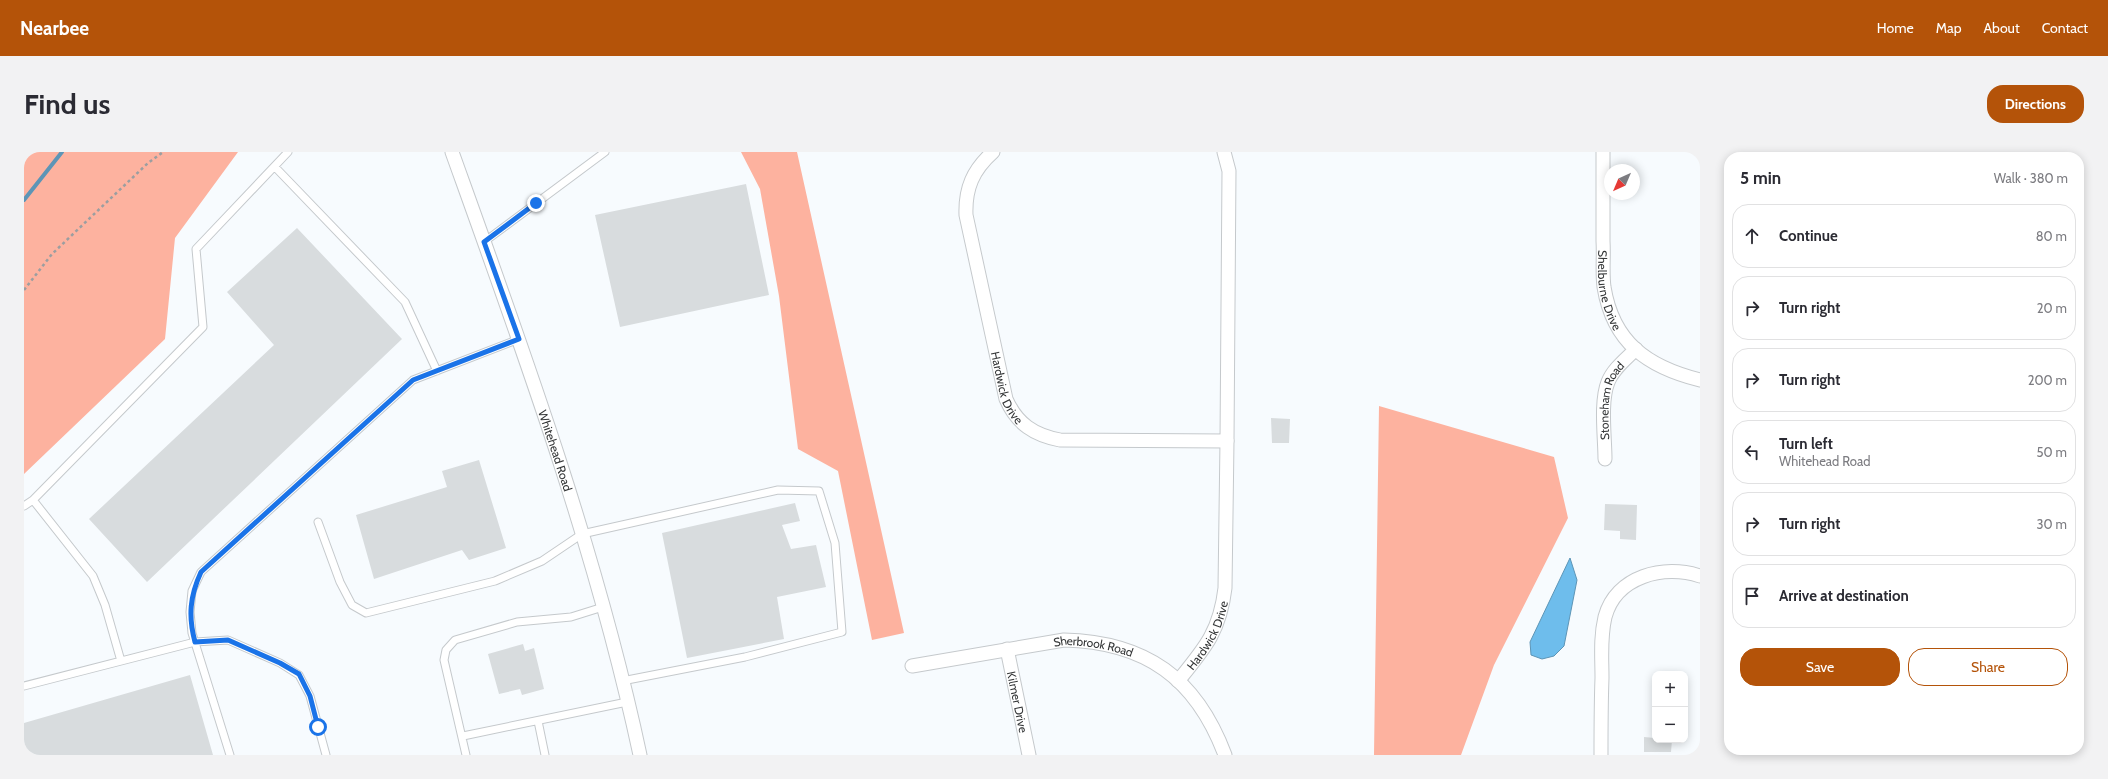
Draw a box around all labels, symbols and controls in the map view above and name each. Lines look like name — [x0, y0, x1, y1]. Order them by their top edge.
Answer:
text: Nearbee — [20, 17, 89, 40]
text: Home — [1877, 19, 1914, 37]
text: Map — [1936, 19, 1961, 37]
text: About — [1983, 19, 2020, 37]
text: Contact — [2042, 19, 2088, 37]
button: Directions — [1987, 85, 2084, 123]
text: Find us — [24, 87, 110, 121]
north arrow — [1604, 164, 1640, 200]
text: 5 min — [1740, 168, 1781, 188]
text: Walk · 380 m — [1994, 170, 2068, 186]
route end — [527, 194, 545, 212]
icon: ahead — [1741, 225, 1763, 247]
text: Continue — [1779, 227, 1838, 245]
text: 80 m — [2036, 228, 2067, 244]
street label: Shelburne Drive — [1596, 250, 1625, 333]
icon: right — [1741, 297, 1763, 319]
text: Turn right — [1779, 299, 1840, 317]
text: 20 m — [2037, 300, 2067, 316]
street label: Hardwick Drive — [988, 350, 1027, 427]
street label: Stoneham Road — [1596, 358, 1627, 440]
icon: right — [1741, 369, 1763, 391]
text: Turn right — [1779, 371, 1840, 389]
text: 200 m — [2028, 372, 2067, 388]
street label: Whitehead Road — [536, 408, 576, 493]
text: Turn left — [1779, 435, 1833, 453]
icon: left — [1741, 441, 1763, 463]
text: 50 m — [2037, 444, 2067, 460]
text: Whitehead Road — [1779, 453, 1870, 469]
icon: right — [1741, 513, 1763, 535]
text: Turn right — [1779, 515, 1840, 533]
text: 30 m — [2037, 516, 2067, 532]
icon: arrive — [1741, 585, 1763, 607]
text: Arrive at destination — [1779, 587, 1909, 605]
street label: Hardwick Drive — [1183, 599, 1230, 672]
street label: Sherbrook Road — [1052, 632, 1135, 659]
button: Save — [1740, 648, 1900, 686]
button: Share — [1908, 648, 2068, 686]
street label: Kilmer Drive — [1004, 670, 1032, 734]
map controls — [1652, 671, 1688, 743]
button: + — [1652, 671, 1688, 707]
button: − — [1652, 707, 1688, 743]
route start — [309, 718, 327, 736]

